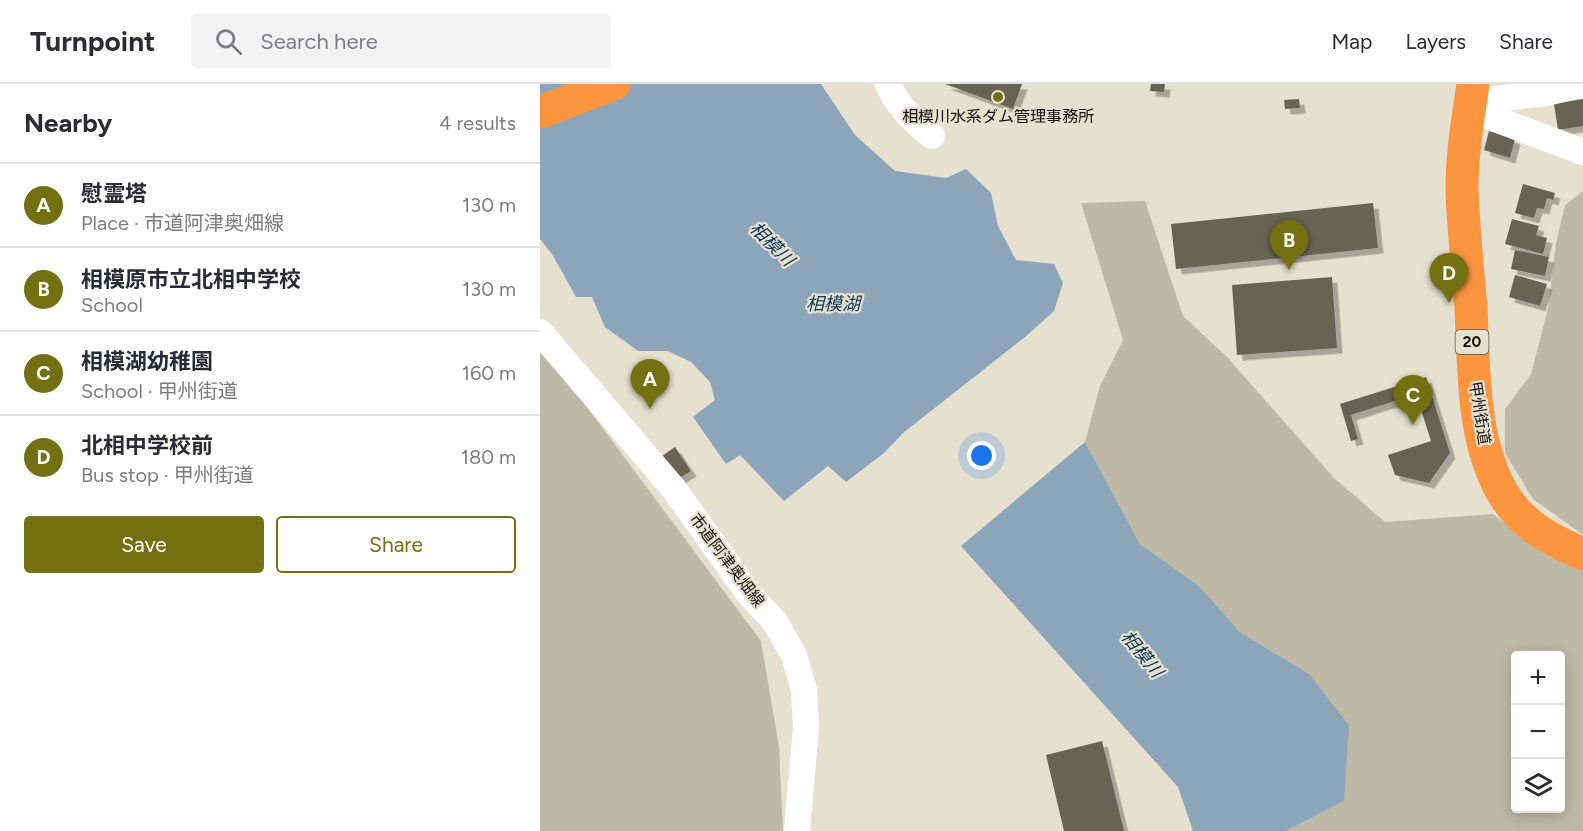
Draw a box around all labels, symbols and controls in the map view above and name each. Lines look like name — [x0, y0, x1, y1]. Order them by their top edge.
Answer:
search box — [191, 14, 611, 68]
text: Turnpoint — [30, 24, 155, 58]
icon: search — [212, 25, 245, 58]
text: Search here — [260, 28, 378, 55]
text: Map — [1332, 29, 1372, 54]
text: Layers — [1405, 29, 1466, 54]
text: Share — [1499, 29, 1553, 54]
marker: 相模川水系ダム管理事務所 — [991, 90, 1005, 104]
text: Nearby — [24, 107, 112, 139]
place label: 相模川水系ダム管理事務所 — [902, 107, 1094, 126]
text: 4 results — [439, 111, 516, 135]
text: 慰霊塔 — [81, 180, 147, 207]
text: A — [36, 193, 51, 217]
text: 130 m — [462, 193, 516, 217]
text: Place · 市道阿津奥畑線 — [81, 211, 284, 235]
water label: 相模川 — [745, 217, 800, 272]
pin: B — [1270, 220, 1308, 270]
pin: D — [1430, 254, 1468, 303]
text: 相模原市立北相中学校 — [81, 266, 301, 293]
text: B — [37, 277, 50, 301]
text: 130 m — [462, 277, 516, 301]
text: School — [81, 293, 143, 317]
water label: 相模湖 — [806, 293, 863, 315]
road number: 20 — [1456, 330, 1488, 354]
text: 相模湖幼稚園 — [81, 348, 213, 375]
pin: A — [630, 360, 670, 409]
text: C — [36, 361, 51, 385]
text: 160 m — [462, 361, 516, 385]
pin: C — [1394, 376, 1432, 425]
text: School · 甲州街道 — [81, 379, 238, 403]
street label: 甲州街道 — [1466, 380, 1494, 446]
text: 北相中学校前 — [81, 432, 213, 459]
your location — [967, 441, 996, 470]
text: D — [37, 445, 51, 469]
text: 180 m — [461, 445, 516, 469]
text: Bus stop · 甲州街道 — [81, 463, 254, 487]
street label: 市道阿津奥畑線 — [686, 510, 768, 610]
button: Save — [24, 516, 264, 573]
button: Share — [276, 516, 516, 573]
water label: 相模川 — [1116, 626, 1169, 683]
map controls — [1511, 651, 1565, 813]
button: + — [1511, 651, 1565, 705]
button: − — [1511, 705, 1565, 759]
button: layers — [1511, 759, 1565, 813]

